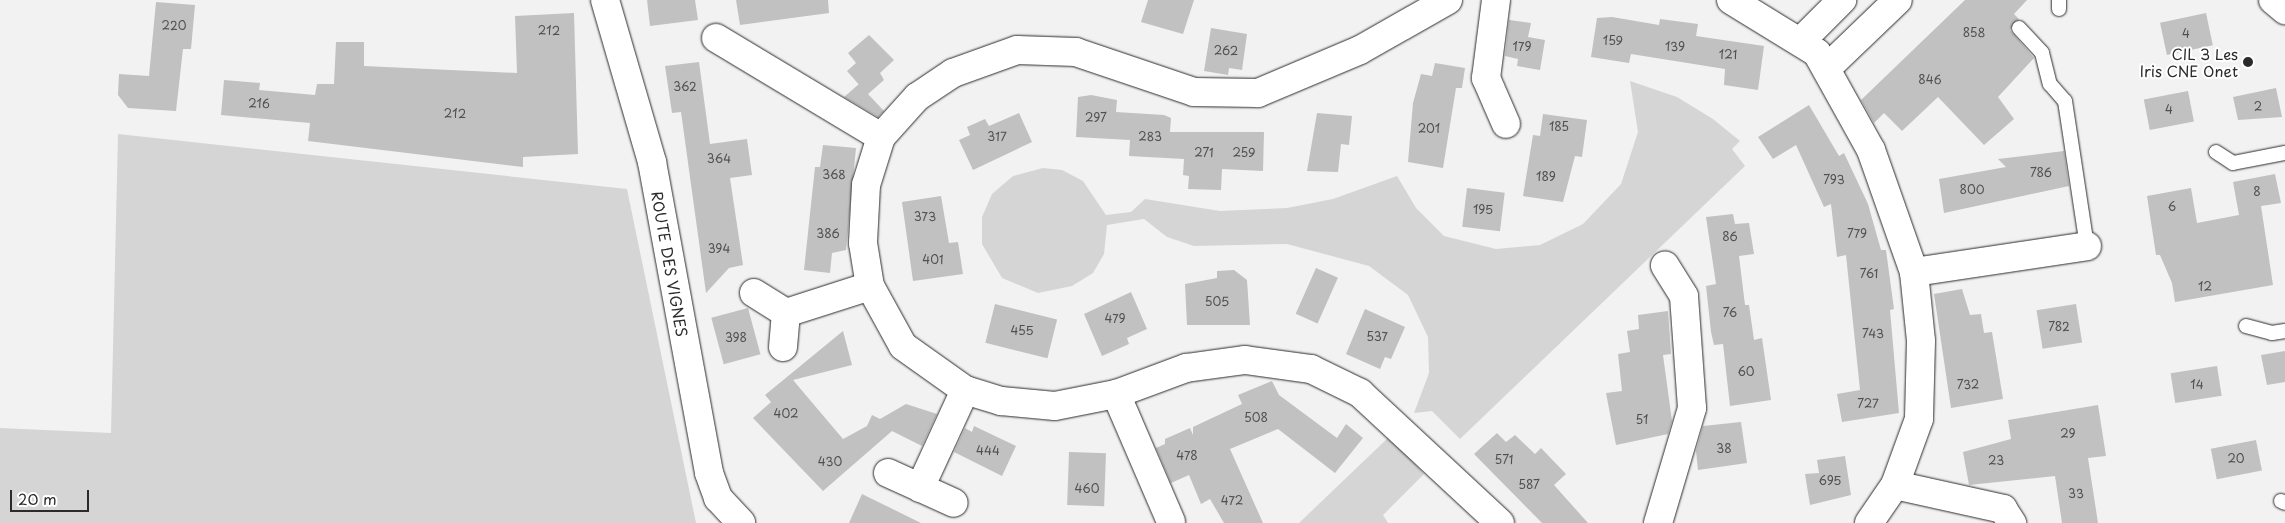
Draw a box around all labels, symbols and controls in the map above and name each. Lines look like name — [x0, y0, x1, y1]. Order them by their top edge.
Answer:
house number: 220 — [162, 19, 186, 33]
house number: 212 — [538, 24, 560, 38]
house number: 858 — [1963, 26, 1985, 40]
house number: 4 — [2182, 27, 2190, 41]
house number: 159 — [1603, 34, 1623, 48]
house number: 179 — [1513, 40, 1531, 54]
house number: 139 — [1665, 40, 1685, 54]
house number: 262 — [1214, 44, 1238, 58]
place label: CIL 3 Les Iris CNE Onet — [2138, 44, 2238, 79]
house number: 121 — [1719, 48, 1737, 62]
marker: CIL 3 Les Iris CNE Onet — [2242, 56, 2254, 68]
house number: 846 — [1918, 73, 1942, 87]
house number: 362 — [673, 80, 697, 94]
house number: 216 — [248, 97, 270, 111]
house number: 2 — [2254, 100, 2262, 114]
house number: 4 — [2165, 103, 2173, 117]
house number: 212 — [444, 107, 466, 121]
house number: 297 — [1085, 111, 1107, 125]
house number: 185 — [1549, 120, 1569, 134]
house number: 201 — [1418, 122, 1440, 136]
house number: 317 — [987, 130, 1007, 144]
house number: 283 — [1138, 130, 1162, 144]
house number: 271 — [1194, 146, 1214, 160]
house number: 259 — [1232, 146, 1256, 160]
house number: 364 — [707, 152, 731, 166]
house number: 786 — [2030, 166, 2052, 180]
house number: 368 — [822, 168, 846, 182]
house number: 189 — [1536, 170, 1556, 184]
house number: 793 — [1823, 173, 1845, 187]
house number: 800 — [1959, 183, 1985, 197]
house number: 8 — [2253, 185, 2261, 199]
street label: ROUTE DES VIGNES — [648, 189, 692, 339]
house number: 6 — [2168, 200, 2176, 214]
house number: 195 — [1473, 203, 1493, 217]
house number: 373 — [914, 210, 936, 224]
house number: 386 — [816, 227, 840, 241]
house number: 779 — [1847, 227, 1867, 241]
house number: 86 — [1722, 230, 1738, 244]
house number: 394 — [708, 242, 730, 256]
house number: 401 — [922, 253, 944, 267]
house number: 761 — [1860, 267, 1878, 281]
house number: 12 — [2198, 280, 2212, 294]
house number: 505 — [1205, 295, 1229, 309]
house number: 76 — [1723, 306, 1737, 320]
house number: 479 — [1104, 312, 1126, 326]
house number: 782 — [2048, 320, 2070, 334]
house number: 455 — [1010, 324, 1034, 338]
house number: 743 — [1862, 327, 1884, 341]
house number: 537 — [1366, 330, 1388, 344]
house number: 398 — [725, 331, 747, 345]
house number: 60 — [1737, 365, 1755, 379]
house number: 732 — [1957, 378, 1979, 392]
house number: 14 — [2190, 378, 2204, 392]
house number: 727 — [1857, 397, 1879, 411]
house number: 402 — [774, 407, 798, 421]
house number: 508 — [1244, 411, 1268, 425]
house number: 51 — [1636, 413, 1648, 427]
house number: 29 — [2060, 427, 2076, 441]
house number: 38 — [1716, 442, 1732, 456]
house number: 444 — [976, 444, 1000, 458]
house number: 478 — [1176, 449, 1198, 463]
house number: 20 — [2227, 452, 2245, 466]
house number: 571 — [1495, 453, 1513, 467]
house number: 23 — [1988, 454, 2004, 468]
house number: 430 — [818, 455, 842, 469]
house number: 695 — [1819, 474, 1841, 488]
house number: 587 — [1518, 478, 1540, 492]
scale bar — [12, 480, 91, 512]
house number: 460 — [1074, 482, 1100, 496]
text: 20 m — [18, 487, 57, 510]
house number: 33 — [2068, 487, 2084, 501]
house number: 472 — [1221, 494, 1243, 508]

